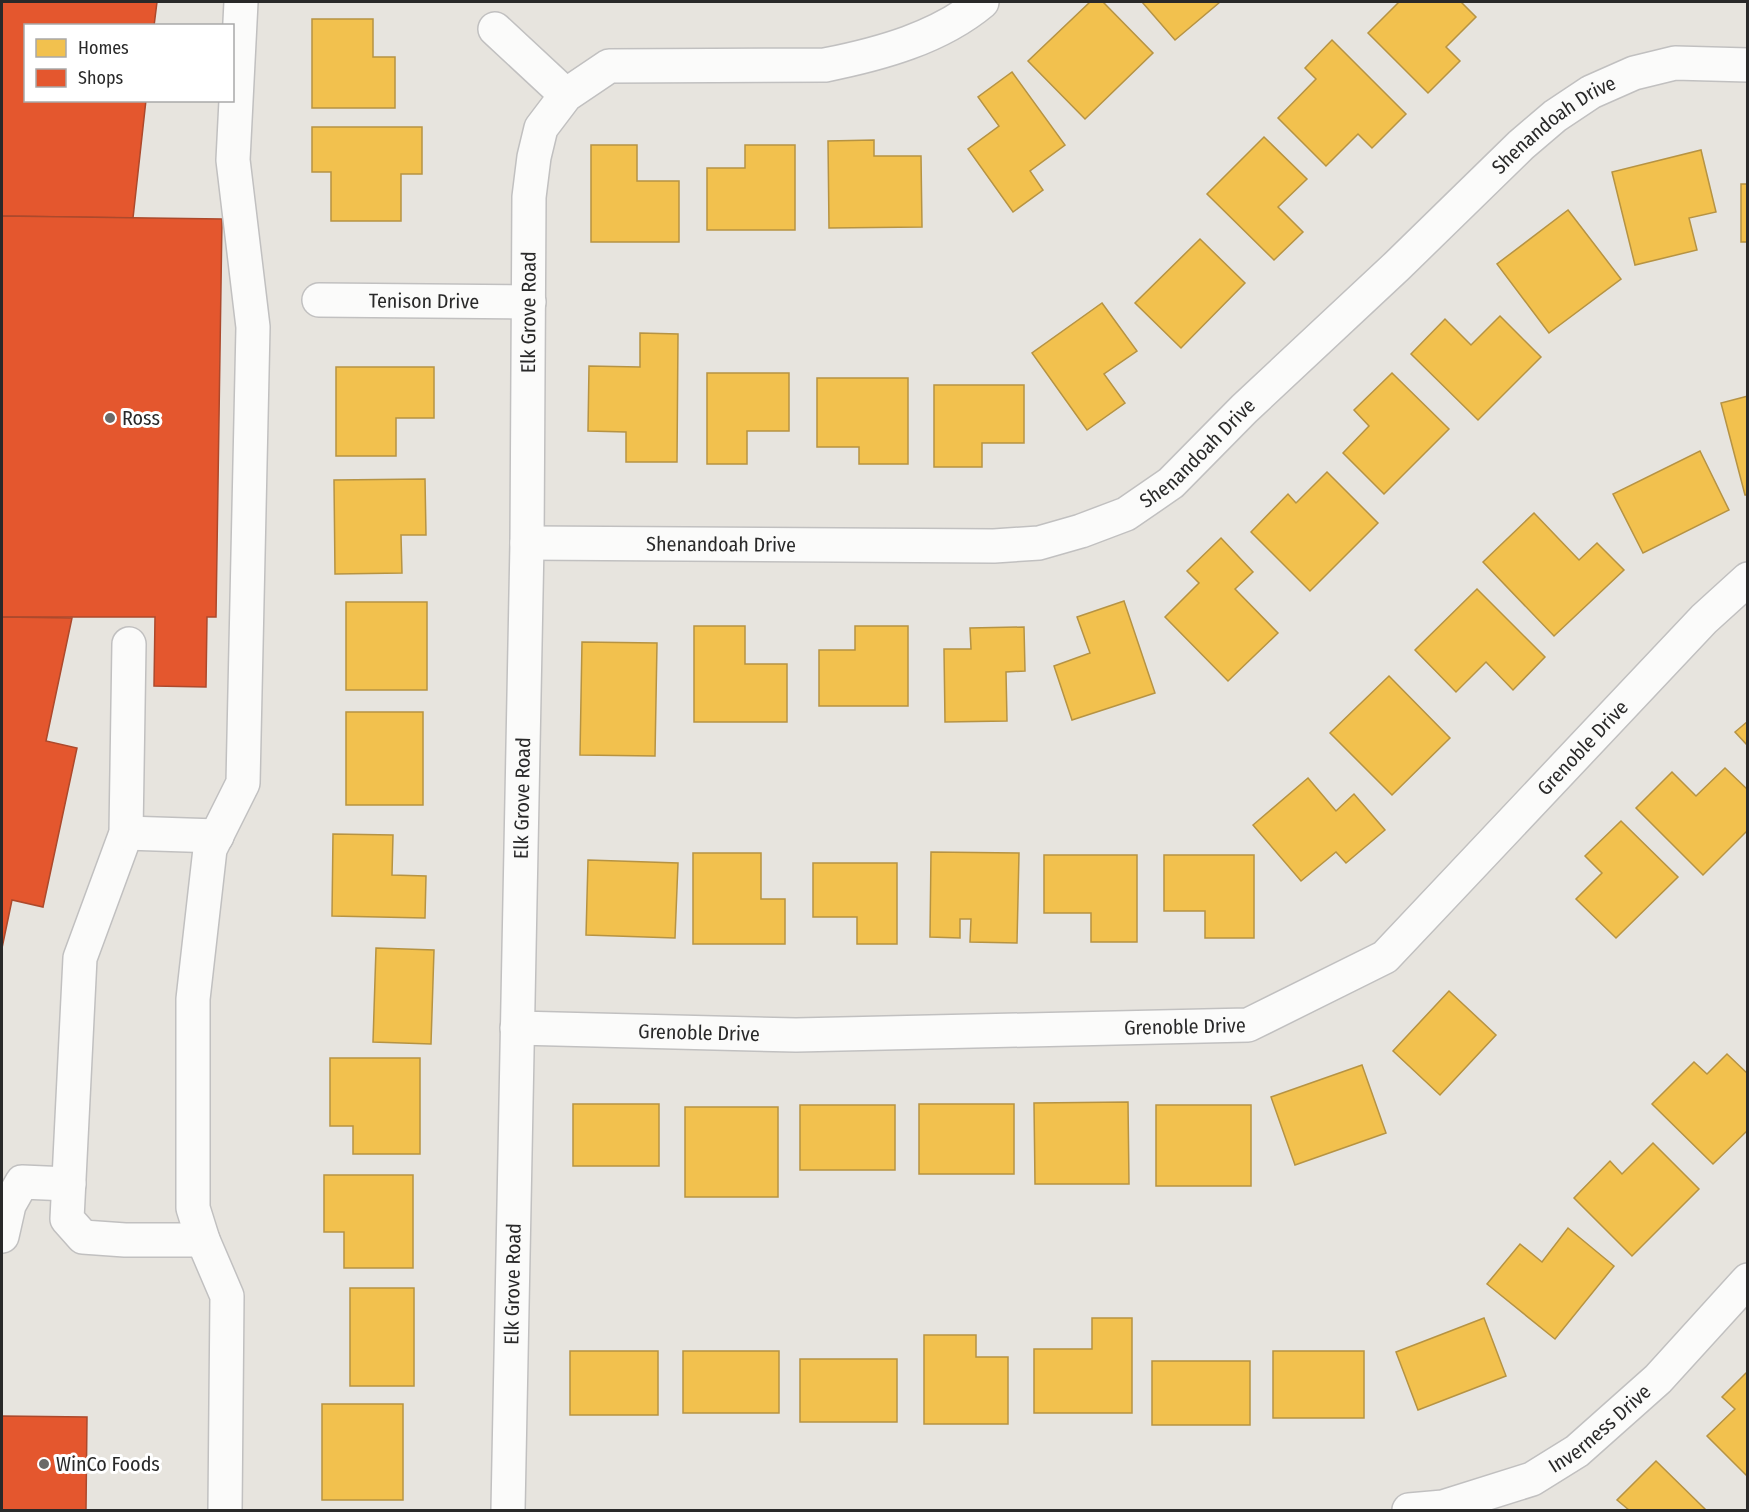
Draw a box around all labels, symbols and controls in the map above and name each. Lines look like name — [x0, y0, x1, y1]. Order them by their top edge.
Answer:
legend — [24, 24, 234, 102]
text: Homes — [78, 37, 129, 59]
text: Shops — [78, 67, 123, 89]
street label: Shenandoah Drive — [1487, 71, 1619, 179]
street label: Elk Grove Road — [516, 251, 541, 373]
street label: Tenison Drive — [369, 288, 479, 314]
street label: Shenandoah Drive — [1135, 393, 1260, 513]
place label: Ross — [122, 406, 160, 430]
marker: Ross — [103, 411, 117, 425]
street label: Shenandoah Drive — [646, 532, 796, 557]
street label: Grenoble Drive — [1532, 695, 1633, 800]
street label: Elk Grove Road — [509, 737, 535, 859]
street label: Grenoble Drive — [1124, 1013, 1246, 1040]
street label: Grenoble Drive — [638, 1019, 760, 1046]
street label: Elk Grove Road — [499, 1223, 526, 1345]
street label: Inverness Drive — [1544, 1379, 1656, 1478]
place label: WinCo Foods — [56, 1452, 160, 1476]
marker: WinCo Foods — [37, 1457, 51, 1471]

